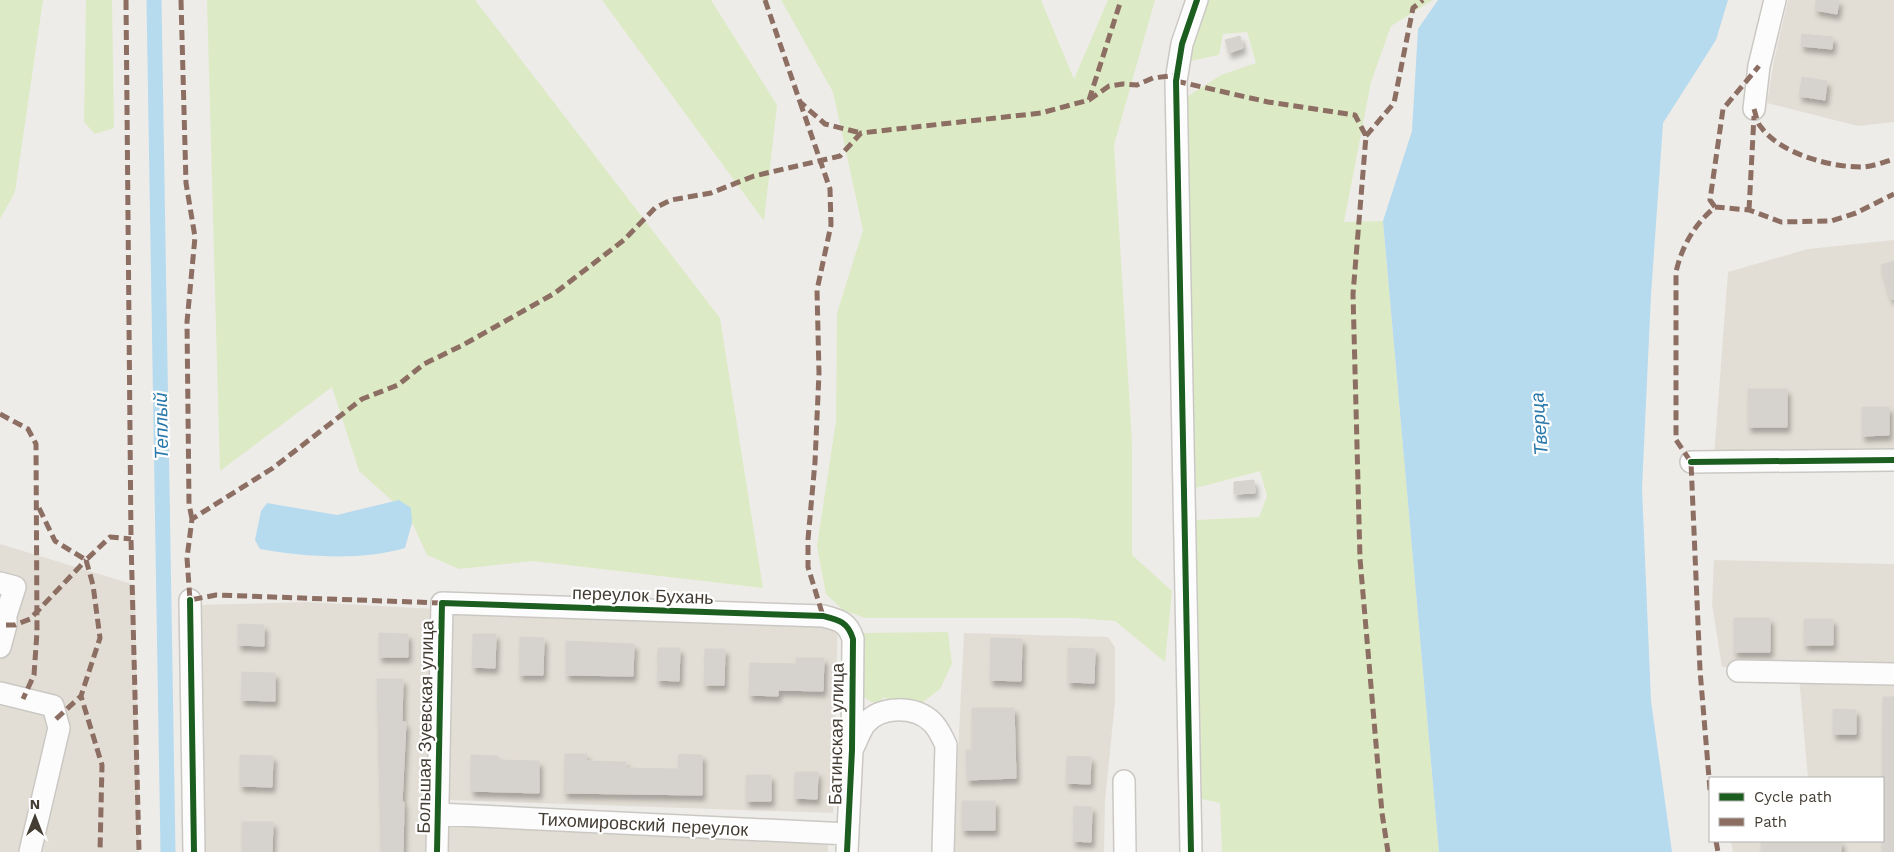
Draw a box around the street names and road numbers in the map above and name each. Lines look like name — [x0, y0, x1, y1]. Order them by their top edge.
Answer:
street label: переулок Бухань — [572, 582, 714, 608]
street label: Большая Зуевская улица — [413, 619, 437, 834]
street label: Батинская улица — [824, 662, 848, 805]
street label: Тихомировский переулок — [537, 808, 749, 840]

